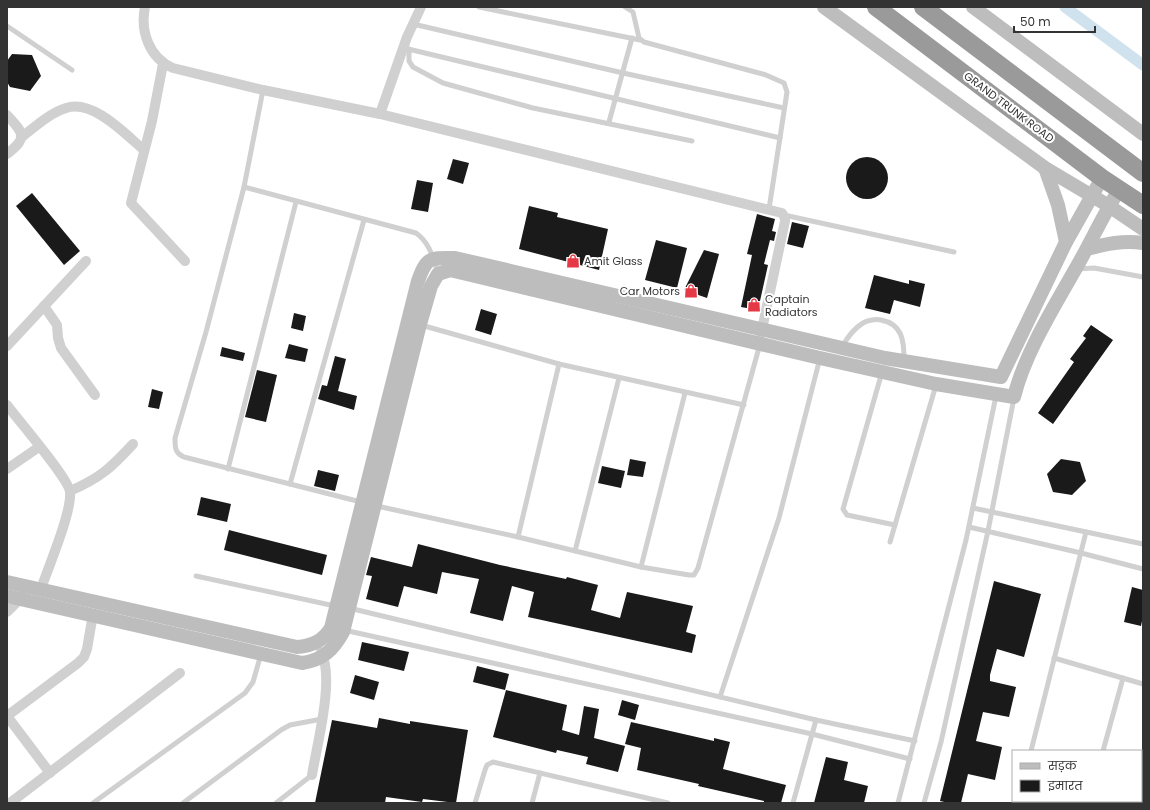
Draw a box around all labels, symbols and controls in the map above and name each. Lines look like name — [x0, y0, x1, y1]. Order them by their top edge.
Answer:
scale bar — [1014, 8, 1095, 34]
text: 50 m — [1020, 13, 1051, 30]
street label: GRAND TRUNK ROAD — [961, 68, 1057, 146]
shop icon: Amit Glass — [565, 253, 581, 269]
place label: Amit Glass — [584, 253, 643, 269]
place label: Car Motors — [620, 283, 680, 299]
shop icon: Car Motors — [683, 283, 699, 299]
place label: Captain Radiators — [765, 291, 818, 320]
shop icon: Captain Radiators — [746, 297, 762, 313]
legend — [1012, 750, 1142, 802]
text: सड़क — [1047, 757, 1078, 774]
text: इमारत — [1047, 777, 1083, 794]

